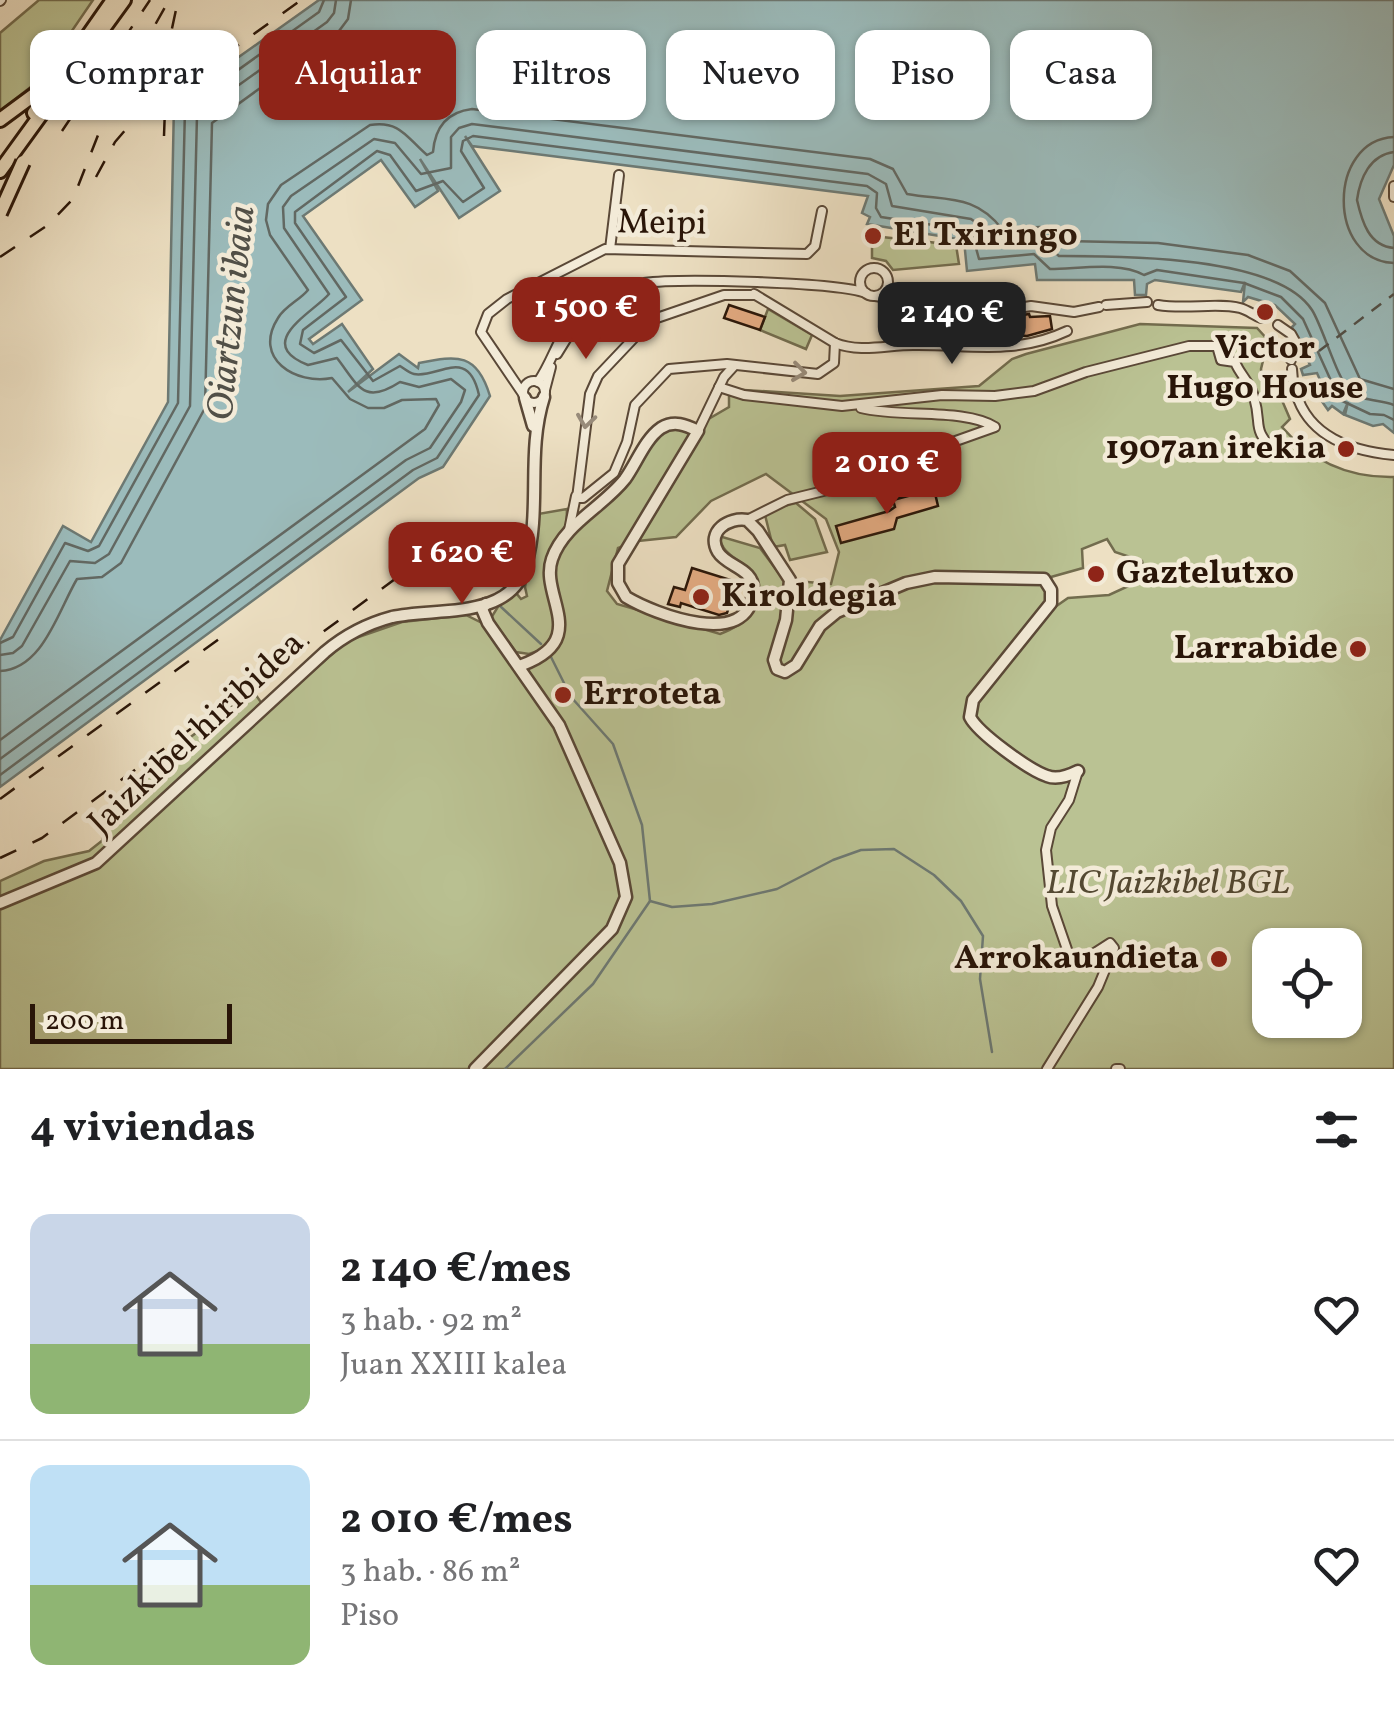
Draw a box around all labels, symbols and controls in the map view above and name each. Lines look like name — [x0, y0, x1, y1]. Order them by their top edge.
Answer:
chip: Comprar — [30, 30, 239, 120]
chip: Alquilar — [259, 30, 456, 120]
chip: Filtros — [476, 30, 646, 120]
chip: Nuevo — [666, 30, 835, 120]
chip: Piso — [855, 30, 990, 120]
chip: Casa — [1010, 30, 1152, 120]
street label: Meipi — [617, 199, 707, 249]
water label: Oiartzun ibaia — [195, 203, 271, 423]
place label: El Txiringo — [893, 212, 1078, 260]
marker: El Txiringo — [862, 225, 884, 247]
pin: 1 500 € — [494, 277, 678, 362]
pin: 2 140 € — [860, 282, 1044, 367]
text: 1 500 € — [534, 287, 638, 331]
text: 2 140 € — [900, 292, 1004, 336]
marker: Victor Hugo House — [1254, 301, 1276, 323]
place label: Victor Hugo House — [1166, 325, 1364, 413]
one-way arrow — [792, 361, 808, 382]
one-way arrow — [577, 413, 598, 430]
place label: 1907an irekia — [1105, 425, 1326, 473]
pin: 2 010 € — [795, 432, 979, 517]
marker: 1907an irekia — [1335, 438, 1357, 460]
text: 2 010 € — [834, 442, 940, 486]
pin: 1 620 € — [370, 522, 554, 607]
text: 1 620 € — [410, 532, 514, 576]
place label: Gaztelutxo — [1116, 550, 1294, 598]
marker: Gaztelutxo — [1085, 563, 1107, 585]
place label: Kiroldegia — [721, 573, 897, 621]
marker: Kiroldegia — [690, 586, 712, 608]
street label: Jaizkibel hiribidea — [78, 621, 316, 847]
place label: Larrabide — [1174, 625, 1338, 673]
marker: Larrabide — [1347, 638, 1369, 660]
place label: Erroteta — [583, 671, 721, 719]
marker: Erroteta — [552, 684, 574, 706]
park label: LIC Jaizkibel BGL — [1046, 860, 1290, 908]
map controls — [1252, 928, 1362, 1038]
button: locate — [1252, 928, 1362, 1038]
place label: Arrokaundieta — [954, 935, 1199, 983]
marker: Arrokaundieta — [1208, 948, 1230, 970]
scale bar — [30, 999, 232, 1044]
text: 200 m — [45, 1002, 124, 1041]
text: 4 viviendas — [30, 1100, 255, 1159]
icon: filters — [1309, 1102, 1364, 1157]
text: 2 140 €/mes — [340, 1241, 571, 1300]
icon: home — [110, 1254, 230, 1374]
icon: heart — [1309, 1287, 1364, 1342]
text: 3 hab. · 92 m² — [340, 1300, 522, 1344]
text: Juan XXIII kalea — [340, 1344, 567, 1388]
text: 2 010 €/mes — [340, 1492, 573, 1551]
icon: home — [110, 1505, 230, 1625]
icon: heart — [1309, 1538, 1364, 1593]
text: 3 hab. · 86 m² — [340, 1551, 521, 1595]
text: Piso — [340, 1595, 399, 1639]

